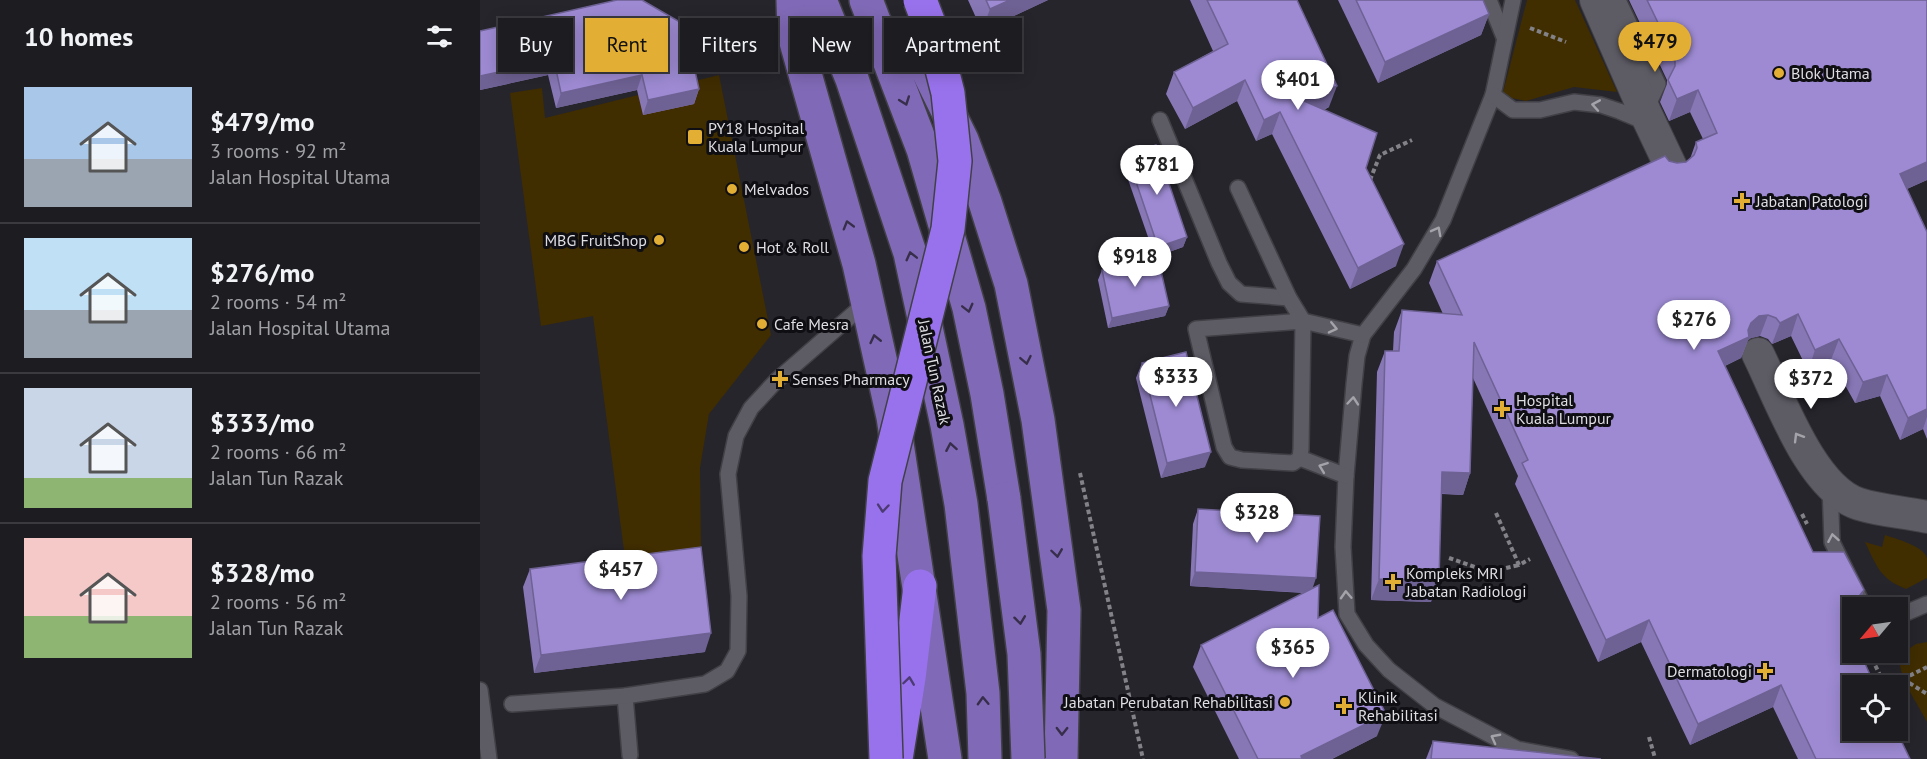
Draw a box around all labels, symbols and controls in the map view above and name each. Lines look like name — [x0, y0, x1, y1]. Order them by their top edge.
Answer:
chip: Buy — [498, 18, 573, 72]
chip: Rent — [585, 18, 668, 72]
chip: Filters — [680, 18, 778, 72]
chip: New — [790, 18, 872, 72]
chip: Apartment — [884, 18, 1022, 72]
text: 10 homes — [24, 20, 133, 53]
icon: filters — [423, 20, 456, 53]
pin: $479 — [1619, 22, 1691, 73]
text: $479 — [1632, 28, 1678, 54]
pin: $401 — [1262, 60, 1334, 111]
place label: Blok Utama — [1791, 63, 1870, 83]
text: $401 — [1275, 66, 1321, 92]
marker: Blok Utama — [1772, 66, 1786, 80]
one-way arrow — [897, 96, 910, 106]
one-way arrow — [1592, 100, 1601, 112]
text: $479/mo — [210, 105, 314, 138]
icon: home — [72, 111, 144, 183]
place label: PY18 Hospital Kuala Lumpur — [708, 118, 805, 156]
marker: PY18 Hospital Kuala Lumpur — [686, 128, 704, 146]
text: 3 rooms · 92 m² — [210, 138, 346, 164]
pin: $781 — [1121, 145, 1193, 196]
text: $781 — [1134, 151, 1180, 177]
text: Jalan Hospital Utama — [210, 164, 390, 190]
place label: Melvados — [744, 179, 809, 199]
marker: Melvados — [725, 182, 739, 196]
place label: Jabatan Patologi — [1755, 191, 1868, 211]
marker: Jabatan Patologi — [1733, 192, 1751, 210]
one-way arrow — [843, 220, 855, 231]
one-way arrow — [1430, 226, 1441, 237]
place label: MBG FruitShop — [544, 230, 647, 250]
marker: MBG FruitShop — [652, 233, 666, 247]
place label: Hot & Roll — [756, 237, 829, 257]
pin: $918 — [1099, 237, 1171, 288]
marker: Hot & Roll — [737, 240, 751, 254]
text: $918 — [1112, 243, 1158, 269]
one-way arrow — [905, 251, 918, 261]
text: $276/mo — [210, 256, 314, 289]
icon: home — [72, 262, 144, 334]
text: 2 rooms · 54 m² — [210, 289, 346, 315]
pin: $276 — [1658, 300, 1730, 351]
one-way arrow — [961, 303, 974, 313]
text: $276 — [1671, 306, 1717, 332]
place label: Cafe Mesra — [774, 314, 849, 334]
text: Jalan Hospital Utama — [210, 315, 390, 341]
marker: Cafe Mesra — [755, 317, 769, 331]
street label: Jalan Tun Razak — [914, 317, 956, 427]
one-way arrow — [1327, 321, 1337, 334]
one-way arrow — [870, 334, 883, 344]
one-way arrow — [1019, 355, 1032, 365]
pin: $333 — [1140, 357, 1212, 408]
pin: $372 — [1775, 359, 1847, 410]
text: $333 — [1153, 363, 1199, 389]
text: $372 — [1788, 365, 1834, 391]
place label: Senses Pharmacy — [792, 369, 910, 389]
marker: Senses Pharmacy — [773, 372, 787, 386]
place label: Hospital Kuala Lumpur — [1516, 390, 1612, 428]
one-way arrow — [1346, 396, 1359, 405]
marker: Hospital Kuala Lumpur — [1493, 400, 1511, 418]
text: $333/mo — [210, 406, 314, 439]
icon: home — [72, 412, 144, 484]
one-way arrow — [1793, 433, 1805, 443]
text: 2 rooms · 66 m² — [210, 439, 346, 465]
one-way arrow — [945, 442, 957, 451]
one-way arrow — [1319, 462, 1330, 474]
text: Jalan Tun Razak — [210, 465, 343, 491]
pin: $328 — [1221, 493, 1293, 544]
text: $328 — [1234, 499, 1280, 525]
one-way arrow — [877, 503, 890, 512]
one-way arrow — [1828, 533, 1840, 543]
one-way arrow — [1050, 548, 1062, 557]
pin: $457 — [585, 550, 657, 601]
text: $328/mo — [210, 556, 314, 589]
text: $457 — [598, 556, 644, 582]
icon: home — [72, 562, 144, 634]
place label: Kompleks MRI Jabatan Radiologi — [1405, 563, 1526, 601]
marker: Kompleks MRI Jabatan Radiologi — [1384, 573, 1402, 591]
text: 2 rooms · 56 m² — [210, 589, 346, 615]
one-way arrow — [1339, 591, 1352, 600]
north arrow — [1842, 597, 1908, 663]
map controls — [1842, 597, 1908, 741]
text: Jalan Tun Razak — [210, 615, 343, 641]
one-way arrow — [1013, 615, 1025, 624]
pin: $365 — [1257, 628, 1329, 679]
text: $365 — [1270, 634, 1316, 660]
place label: Dermatologi — [1667, 661, 1752, 681]
marker: Dermatologi — [1756, 662, 1774, 680]
button: locate — [1842, 675, 1908, 741]
one-way arrow — [902, 676, 914, 685]
place label: Klinik Rehabilitasi — [1358, 687, 1438, 725]
place label: Jabatan Perubatan Rehabilitasi — [1063, 692, 1273, 712]
marker: Jabatan Perubatan Rehabilitasi — [1278, 695, 1292, 709]
one-way arrow — [976, 696, 989, 705]
marker: Klinik Rehabilitasi — [1335, 697, 1353, 715]
one-way arrow — [1056, 727, 1068, 736]
one-way arrow — [1491, 734, 1502, 745]

